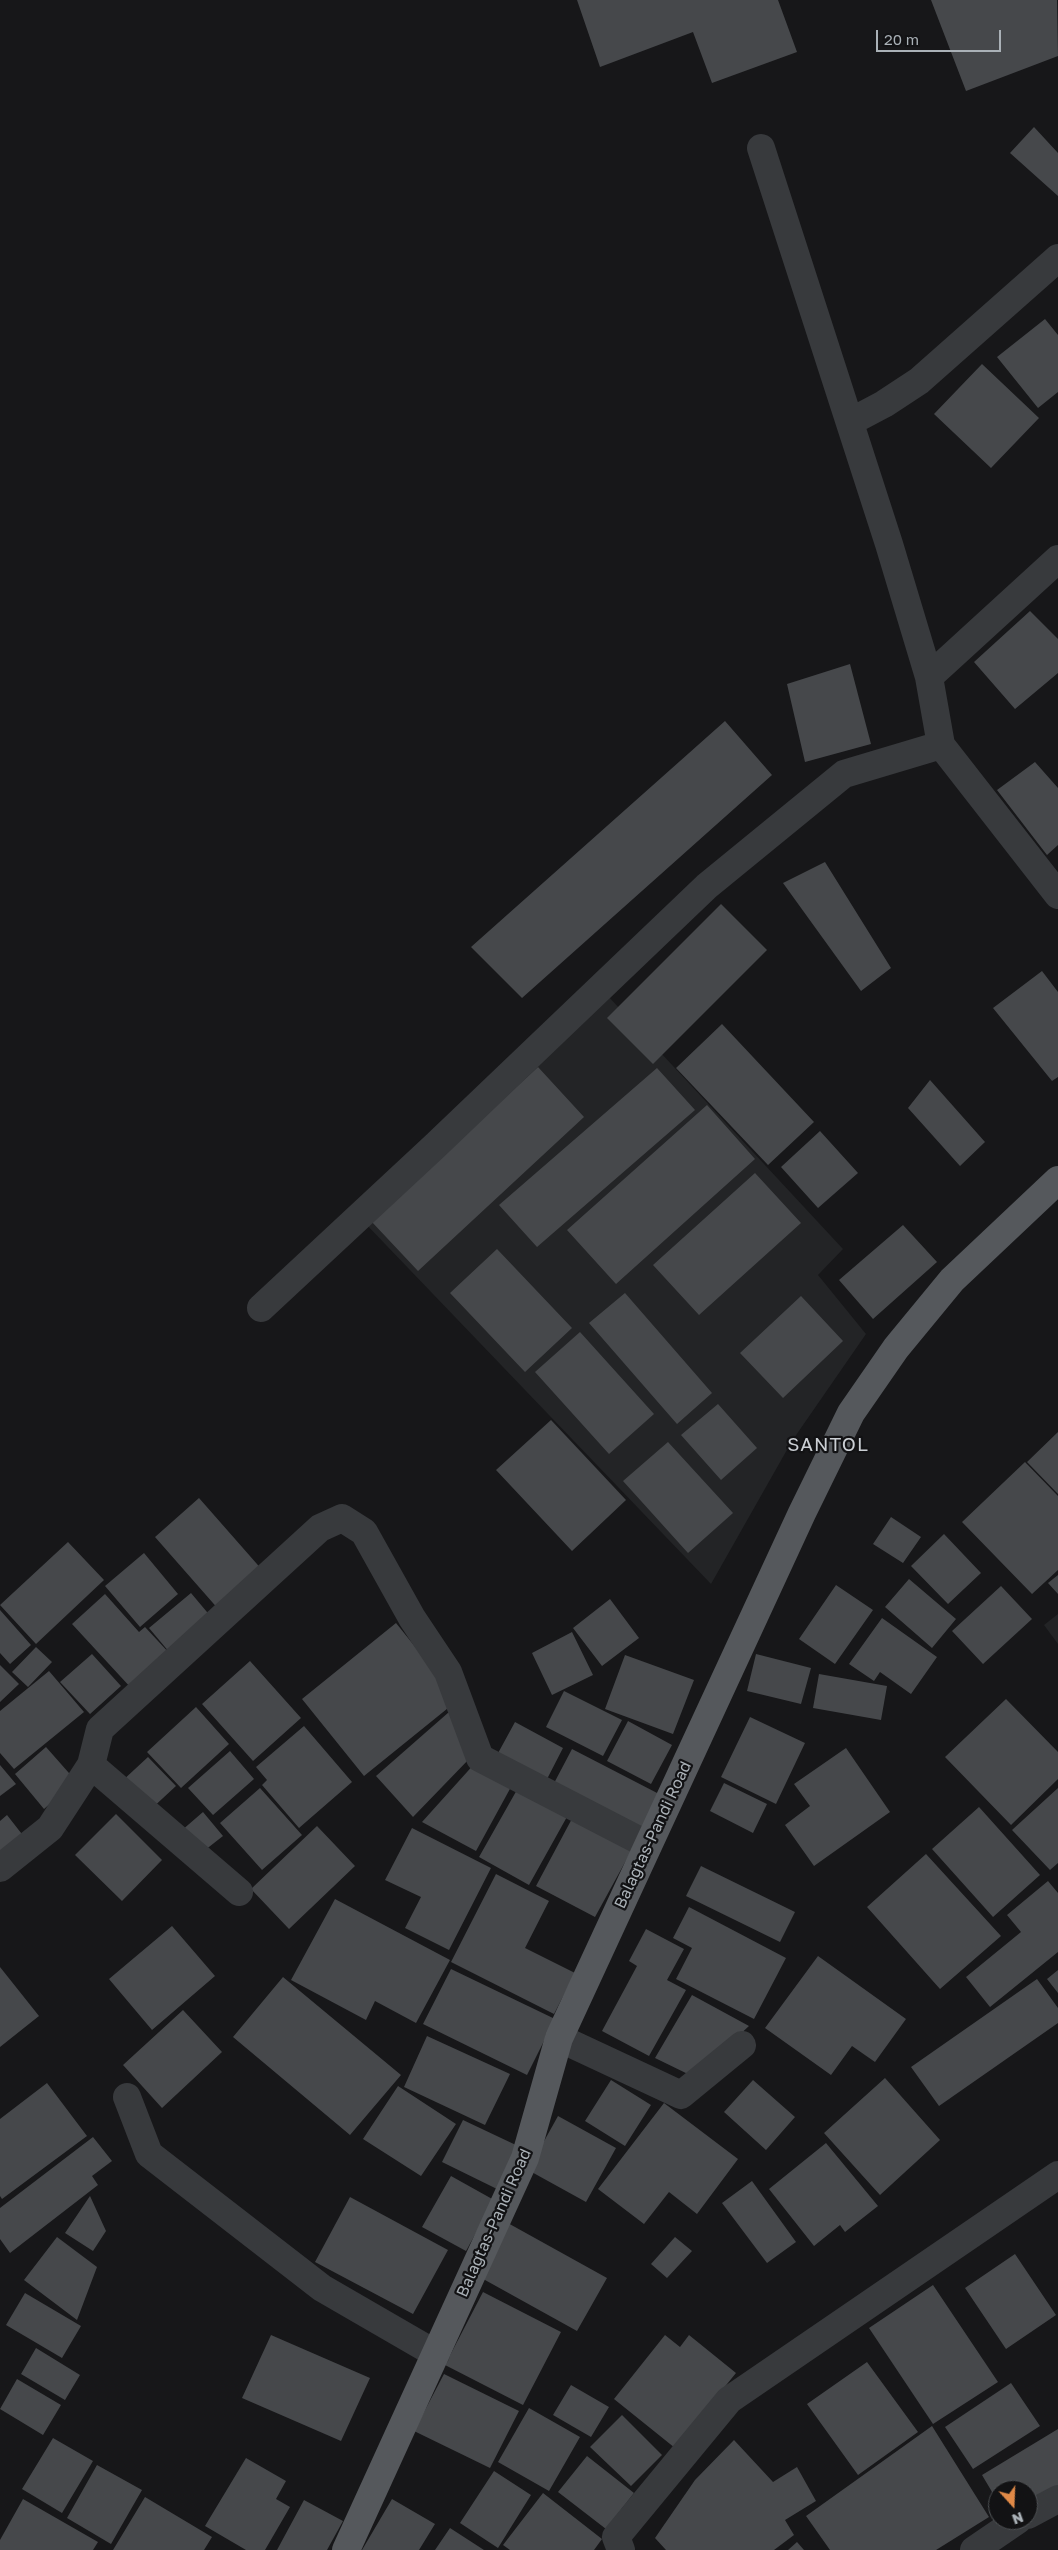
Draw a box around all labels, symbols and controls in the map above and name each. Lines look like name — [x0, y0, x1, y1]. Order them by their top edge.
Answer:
scale bar — [878, 20, 1003, 52]
text: 20 m — [884, 30, 919, 48]
district label: SANTOL — [787, 1434, 869, 1456]
street label: Balagtas-Pandi Road — [610, 1758, 696, 1912]
street label: Balagtas-Pandi Road — [453, 2146, 535, 2300]
north arrow — [988, 2480, 1038, 2530]
text: N — [1010, 2509, 1026, 2528]

